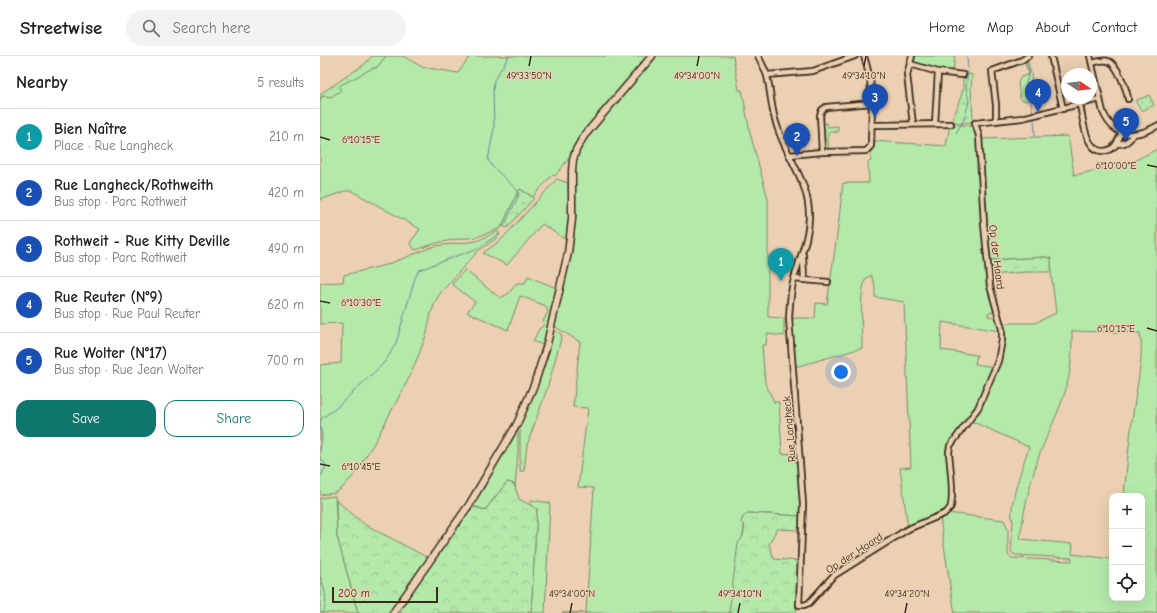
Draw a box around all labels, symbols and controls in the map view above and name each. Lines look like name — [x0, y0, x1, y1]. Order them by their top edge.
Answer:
search box — [126, 10, 406, 46]
text: Streetwise — [20, 17, 102, 39]
icon: search — [140, 17, 162, 39]
text: Search here — [172, 19, 250, 37]
text: Home — [929, 19, 965, 36]
text: Map — [987, 19, 1013, 36]
text: About — [1035, 19, 1070, 36]
text: Contact — [1092, 19, 1137, 36]
north arrow — [1061, 68, 1097, 104]
text: 49°33'50"N — [506, 70, 552, 82]
text: 49°34'00"N — [674, 70, 720, 82]
text: 49°34'10"N — [842, 70, 886, 82]
text: Nearby — [16, 73, 67, 92]
text: 5 results — [257, 75, 304, 90]
pin: 4 — [1025, 79, 1051, 112]
pin: 3 — [862, 84, 888, 117]
pin: 5 — [1113, 108, 1139, 141]
text: Bien Naître — [54, 120, 127, 138]
pin: 2 — [784, 123, 810, 156]
text: 1 — [26, 129, 32, 144]
text: 210 m — [269, 129, 304, 144]
text: 6°10'15"E — [342, 134, 380, 146]
text: Place · Rue Langheck — [54, 138, 173, 153]
text: 6°10'00"E — [1096, 160, 1136, 172]
text: Rue Langheck/Rothweith — [54, 176, 214, 194]
text: 2 — [26, 185, 32, 200]
text: 420 m — [268, 185, 304, 200]
text: Bus stop · Parc Rothweit — [54, 194, 187, 209]
street label: Op der Haard — [986, 224, 1007, 290]
text: Rothweit - Rue Kitty Deville — [54, 232, 230, 250]
text: 3 — [26, 241, 32, 256]
text: 490 m — [268, 241, 304, 256]
pin: 1 — [768, 248, 794, 281]
text: Bus stop · Parc Rothweit — [54, 250, 187, 265]
text: Rue Reuter (N°9) — [54, 288, 163, 306]
text: 4 — [26, 297, 32, 312]
text: 620 m — [267, 297, 304, 312]
text: 6°10'30"E — [341, 297, 381, 309]
text: Bus stop · Rue Paul Reuter — [54, 306, 200, 321]
text: 6°10'15"E — [1097, 323, 1135, 335]
text: Rue Wolter (N°17) — [54, 344, 167, 362]
text: 5 — [26, 353, 32, 368]
text: 700 m — [267, 353, 304, 368]
text: Bus stop · Rue Jean Wolter — [54, 362, 203, 377]
your location — [831, 362, 851, 382]
street label: Rue Langheck — [780, 395, 799, 463]
button: Save — [16, 400, 156, 437]
button: Share — [164, 400, 304, 437]
text: 6°10'45"E — [342, 461, 380, 473]
map controls — [1109, 493, 1145, 601]
button: + — [1109, 493, 1145, 529]
button: − — [1109, 529, 1145, 565]
street label: Op der Haard — [823, 530, 885, 577]
button: locate — [1109, 565, 1145, 601]
scale bar — [332, 585, 438, 604]
text: 200 m — [338, 587, 370, 600]
text: 49°34'00"N — [549, 588, 595, 600]
text: 49°34'10"N — [718, 588, 762, 600]
text: 49°34'20"N — [884, 588, 930, 600]

